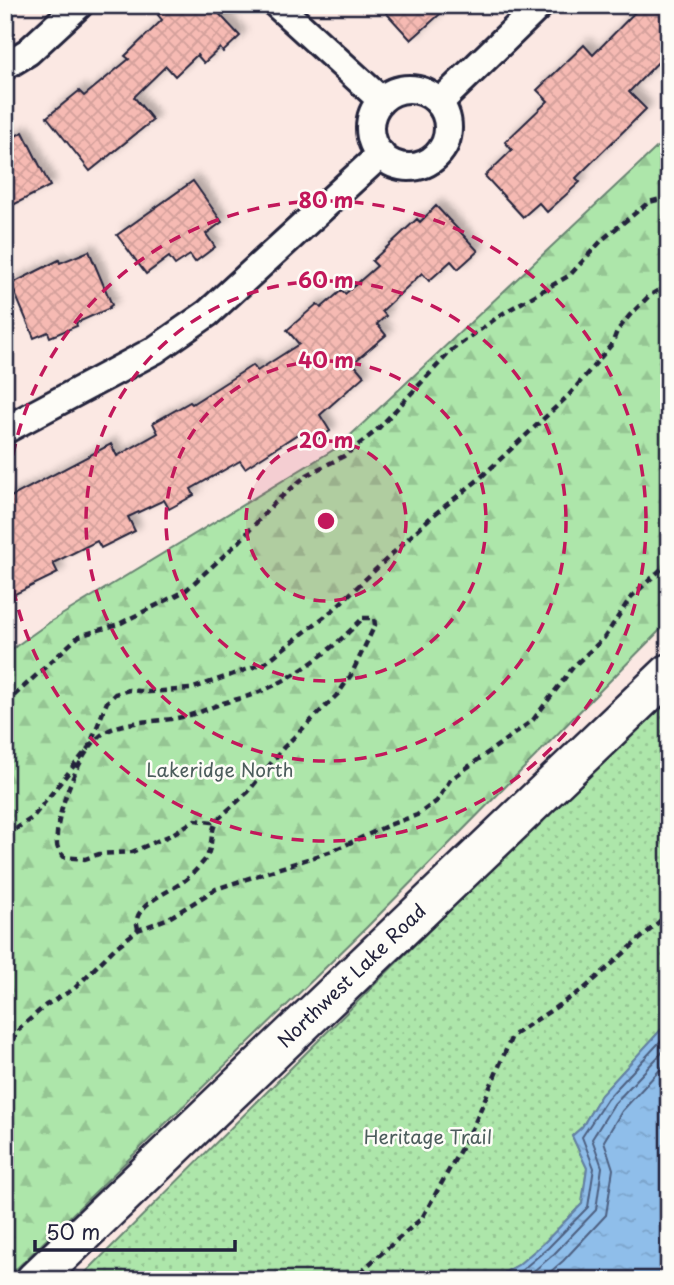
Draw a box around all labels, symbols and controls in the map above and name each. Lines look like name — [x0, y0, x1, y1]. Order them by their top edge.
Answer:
text: 80 m — [299, 183, 353, 215]
text: 60 m — [298, 263, 354, 295]
text: 40 m — [298, 343, 354, 375]
text: 20 m — [299, 423, 353, 455]
centre of rings — [314, 509, 338, 533]
park label: Lakeridge North — [146, 755, 294, 783]
street label: Northwest Lake Road — [271, 897, 431, 1053]
park label: Heritage Trail — [364, 1122, 492, 1150]
scale bar — [35, 1208, 234, 1252]
text: 50 m — [46, 1215, 100, 1247]

